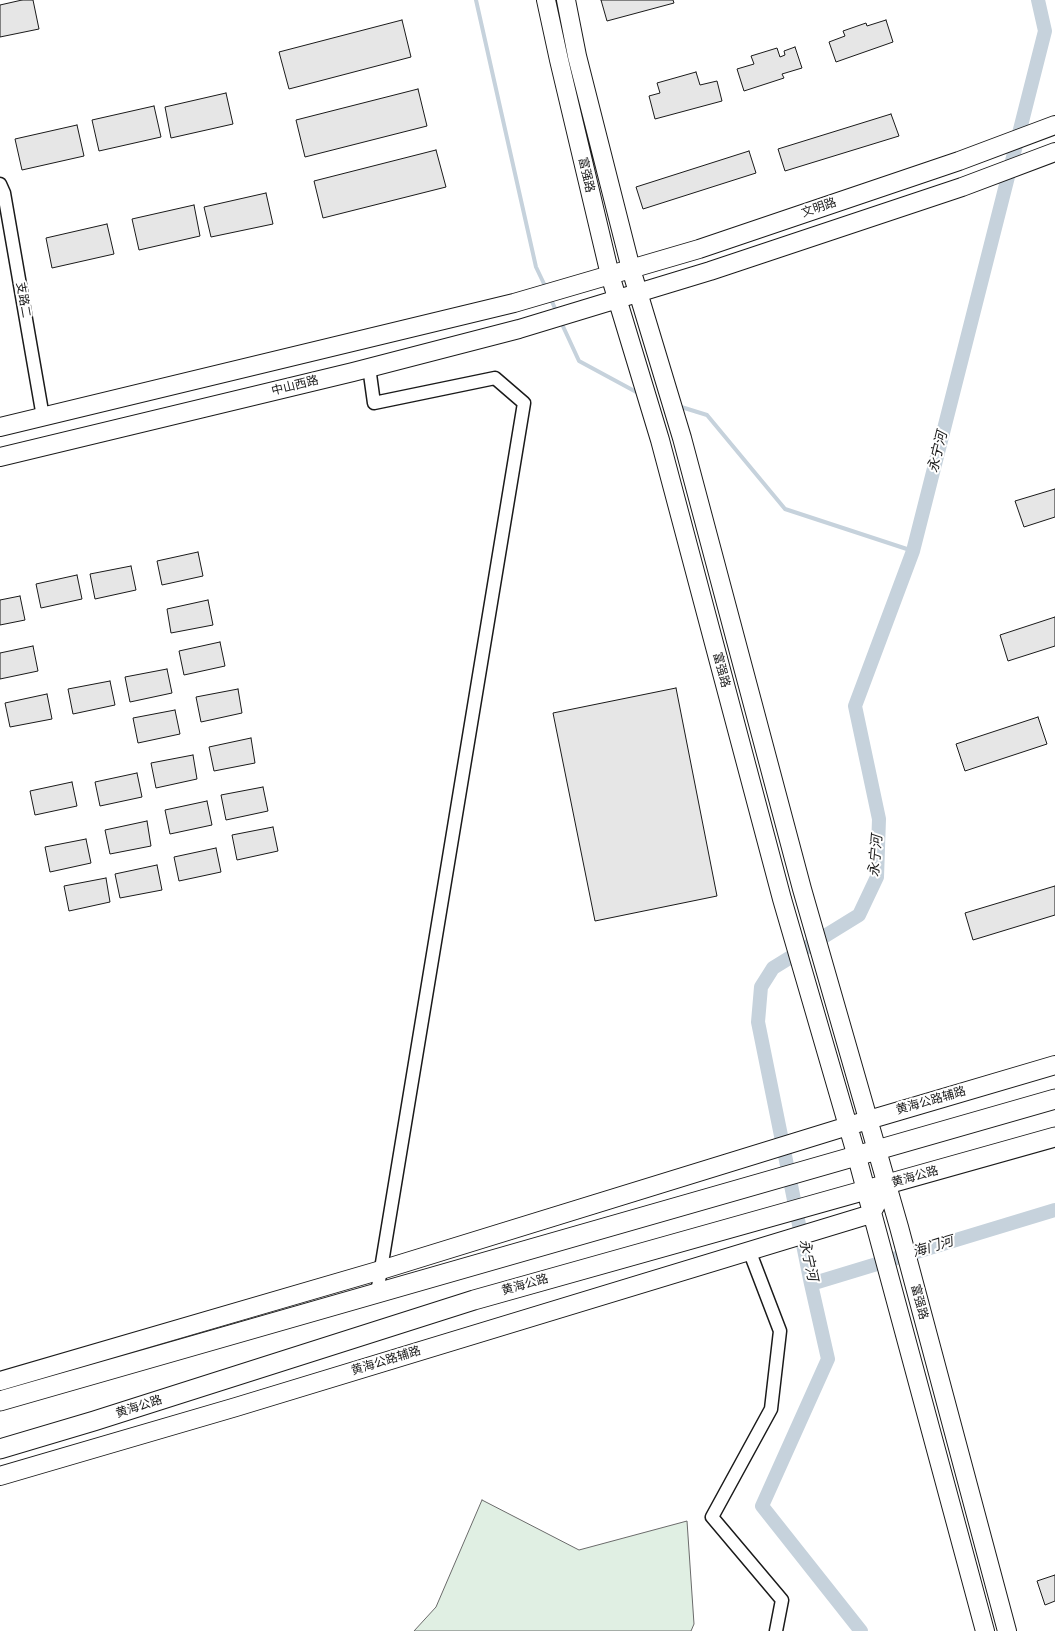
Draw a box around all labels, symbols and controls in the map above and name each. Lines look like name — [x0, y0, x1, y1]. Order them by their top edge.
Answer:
street label: 富强路 — [575, 156, 597, 194]
street label: 文明路 — [800, 195, 838, 221]
street label: 支路二 — [13, 281, 33, 319]
street label: 中山西路 — [270, 373, 320, 399]
water label: 永宁河 — [925, 430, 951, 474]
street label: 富强路 — [709, 651, 733, 689]
water label: 永宁河 — [866, 834, 886, 878]
street label: 黄海公路辅路 — [894, 1084, 968, 1118]
street label: 黄海公路 — [890, 1163, 940, 1191]
water label: 海门河 — [910, 1233, 956, 1261]
water label: 永宁河 — [795, 1238, 821, 1282]
street label: 黄海公路 — [500, 1271, 550, 1299]
street label: 富强路 — [907, 1283, 931, 1321]
street label: 黄海公路辅路 — [349, 1344, 423, 1378]
street label: 黄海公路 — [114, 1393, 164, 1421]

